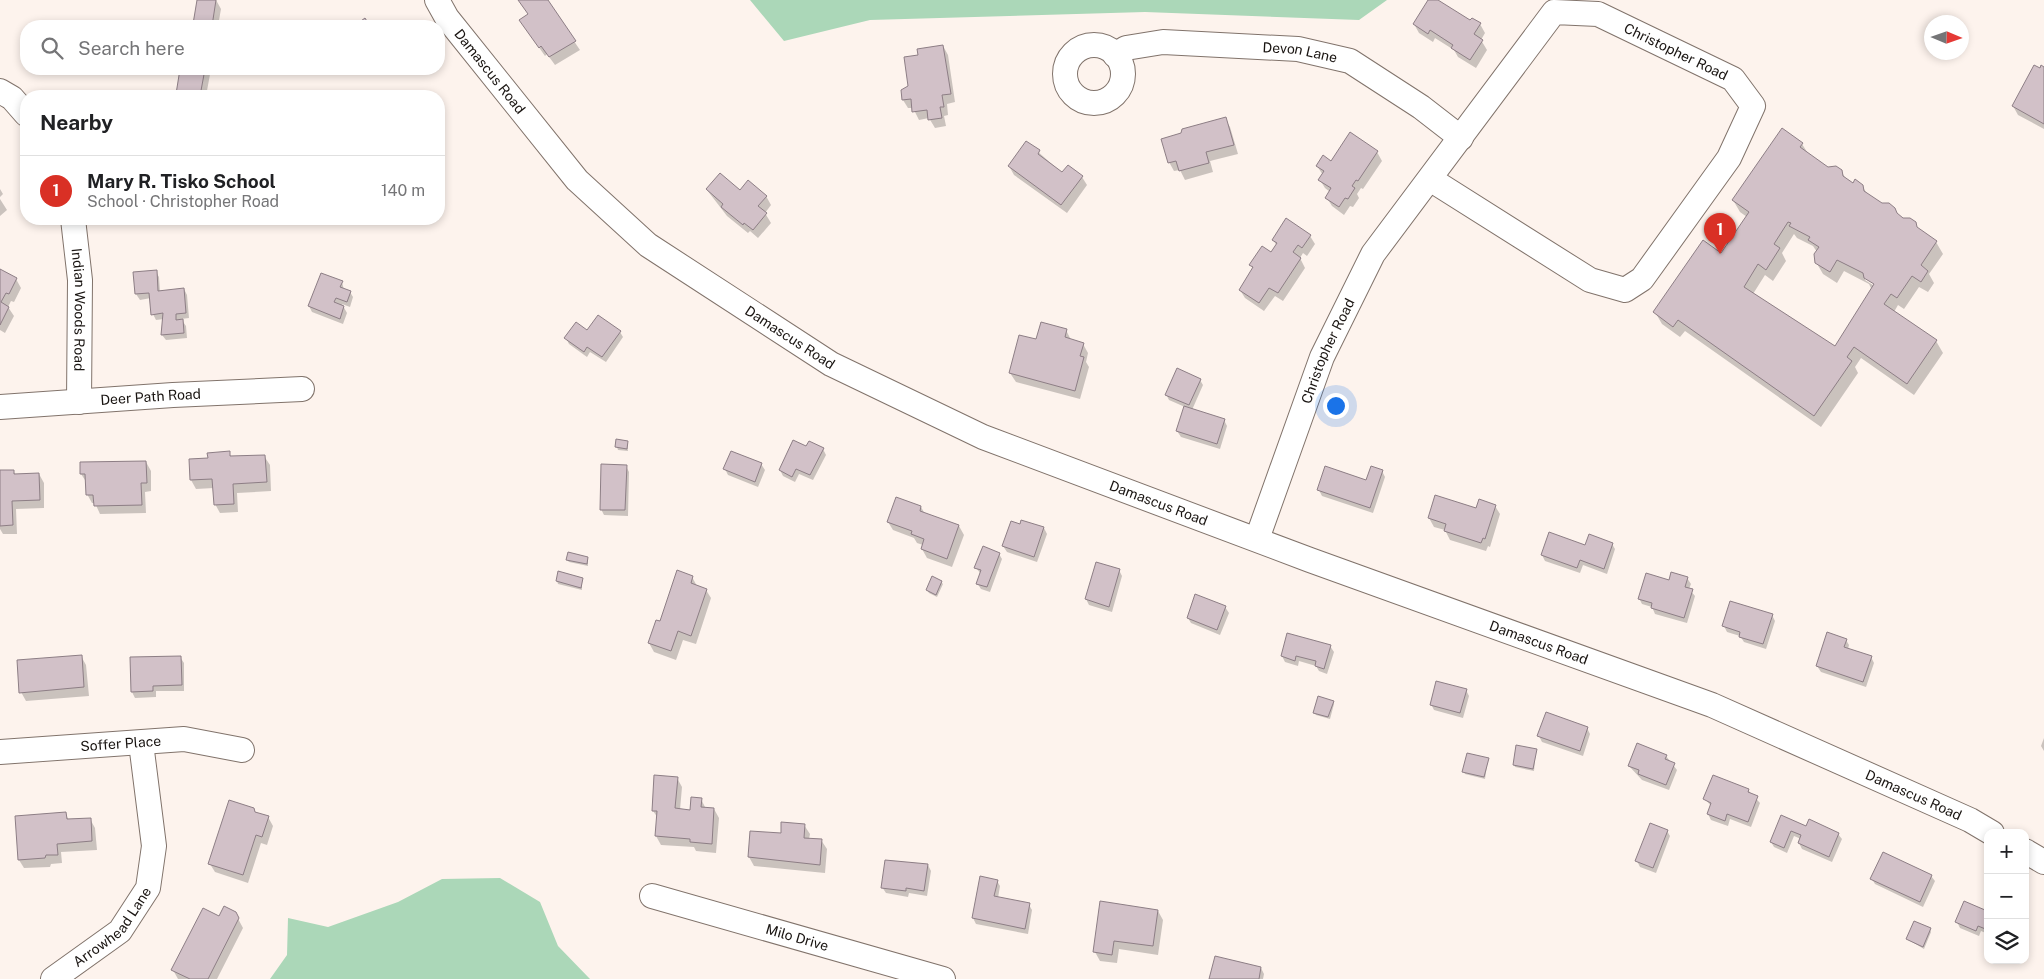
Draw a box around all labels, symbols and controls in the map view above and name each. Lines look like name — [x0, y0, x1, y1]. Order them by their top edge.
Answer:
north arrow — [1924, 15, 1969, 60]
search box — [20, 20, 445, 75]
street label: Christopher Road — [1622, 20, 1730, 83]
street label: Damascus Road — [451, 26, 529, 117]
icon: search — [38, 34, 66, 62]
text: Search here — [78, 37, 185, 59]
street label: Devon Lane — [1262, 39, 1339, 66]
text: Nearby — [40, 110, 113, 135]
text: Mary R. Tisko School — [87, 170, 276, 192]
text: 1 — [53, 181, 59, 200]
text: 140 m — [381, 181, 425, 200]
text: School · Christopher Road — [87, 192, 279, 211]
pin: 1 — [1704, 213, 1736, 254]
street label: Indian Woods Road — [68, 247, 88, 371]
street label: Christopher Road — [1298, 296, 1358, 406]
street label: Damascus Road — [742, 302, 838, 372]
street label: Deer Path Road — [100, 386, 201, 408]
your location — [1323, 393, 1349, 419]
street label: Damascus Road — [1107, 477, 1210, 529]
street label: Damascus Road — [1487, 617, 1590, 668]
street label: Soffer Place — [80, 733, 162, 754]
street label: Damascus Road — [1863, 766, 1964, 823]
map controls — [1984, 829, 2029, 964]
button: + — [1984, 829, 2029, 874]
button: − — [1984, 874, 2029, 919]
street label: Arrowhead Lane — [70, 884, 155, 970]
button: layers — [1984, 919, 2029, 964]
street label: Milo Drive — [764, 921, 831, 954]

